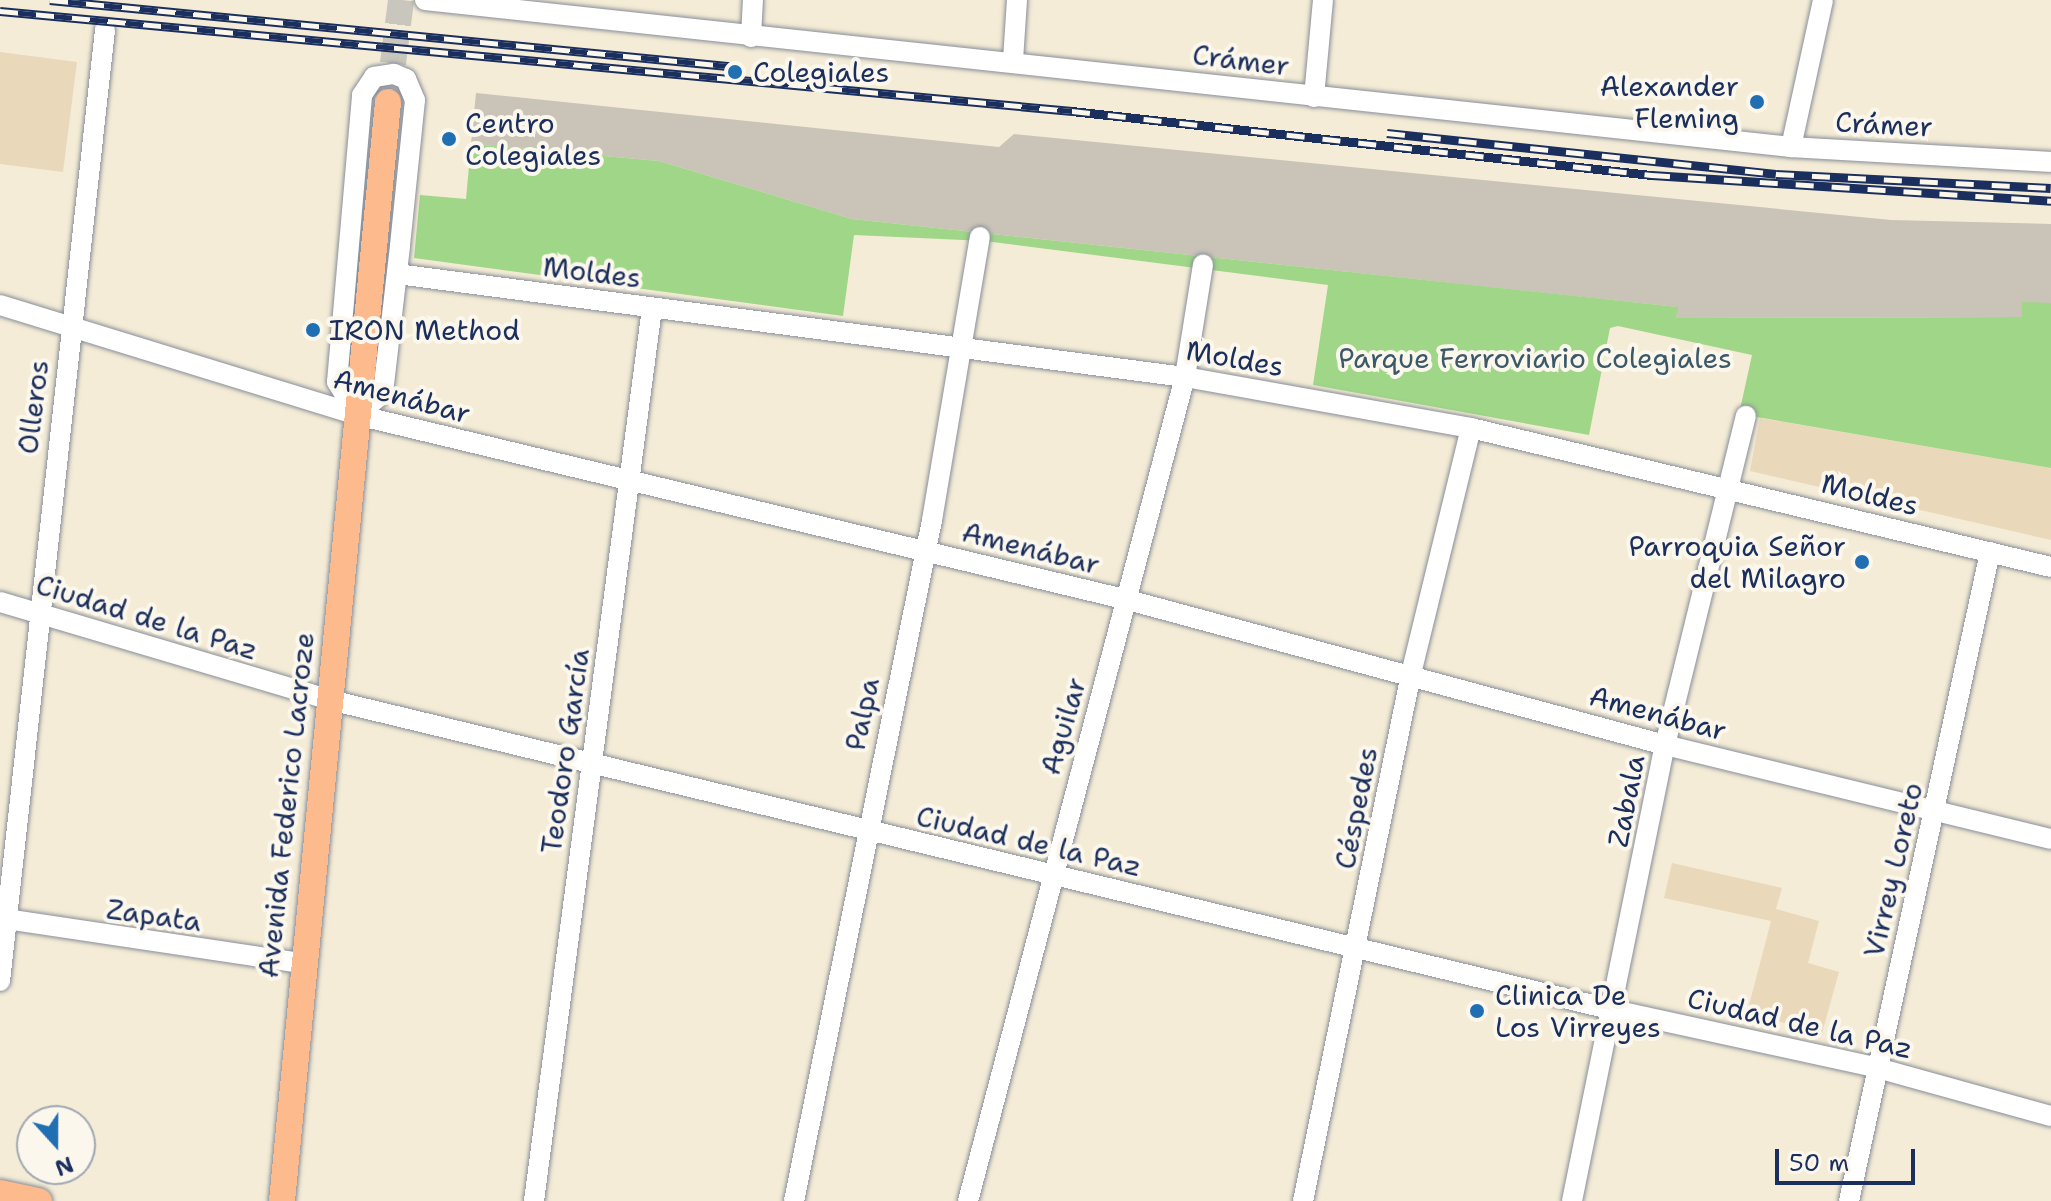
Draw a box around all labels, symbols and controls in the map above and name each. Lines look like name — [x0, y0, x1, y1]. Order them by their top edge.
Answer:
street label: Crámer — [1191, 37, 1291, 83]
place label: Colegiales — [753, 55, 889, 89]
marker: Colegiales — [724, 61, 746, 83]
place label: Alexander Fleming — [1600, 69, 1739, 135]
marker: Alexander Fleming — [1746, 91, 1768, 113]
street label: Crámer — [1834, 105, 1934, 143]
place label: Centro Colegiales — [465, 106, 601, 172]
marker: Centro Colegiales — [440, 130, 458, 148]
street label: Moldes — [541, 249, 643, 295]
place label: IRON Method — [329, 313, 520, 347]
marker: IRON Method — [304, 321, 322, 339]
street label: Moldes — [1184, 333, 1286, 383]
park label: Parque Ferroviario Colegiales — [1338, 341, 1732, 375]
street label: Olleros — [11, 358, 55, 456]
street label: Amenábar — [330, 362, 474, 430]
street label: Moldes — [1818, 466, 1922, 522]
street label: Amenábar — [959, 515, 1103, 581]
place label: Parroquia Señor del Milagro — [1629, 529, 1846, 595]
marker: Parroquia Señor del Milagro — [1853, 553, 1871, 571]
street label: Ciudad de la Paz — [32, 567, 262, 667]
street label: Avenida Federico Lacroze — [251, 631, 321, 979]
street label: Teodoro García — [534, 646, 596, 856]
street label: Aguilar — [1033, 673, 1093, 779]
street label: Palpa — [838, 674, 886, 754]
street label: Amenábar — [1586, 679, 1730, 747]
street label: Céspedes — [1328, 744, 1384, 872]
street label: Zabala — [1601, 752, 1651, 850]
street label: Virrey Loreto — [1857, 779, 1929, 961]
street label: Ciudad de la Paz — [913, 799, 1145, 883]
street label: Zapata — [104, 892, 204, 938]
place label: Clinica De Los Virreyes — [1495, 978, 1661, 1044]
street label: Ciudad de la Paz — [1684, 981, 1916, 1065]
marker: Clinica De Los Virreyes — [1466, 1000, 1488, 1022]
north arrow — [16, 1105, 96, 1185]
scale bar — [1779, 1133, 1919, 1183]
text: 50 m — [1789, 1147, 1849, 1179]
text: N — [51, 1149, 77, 1183]

